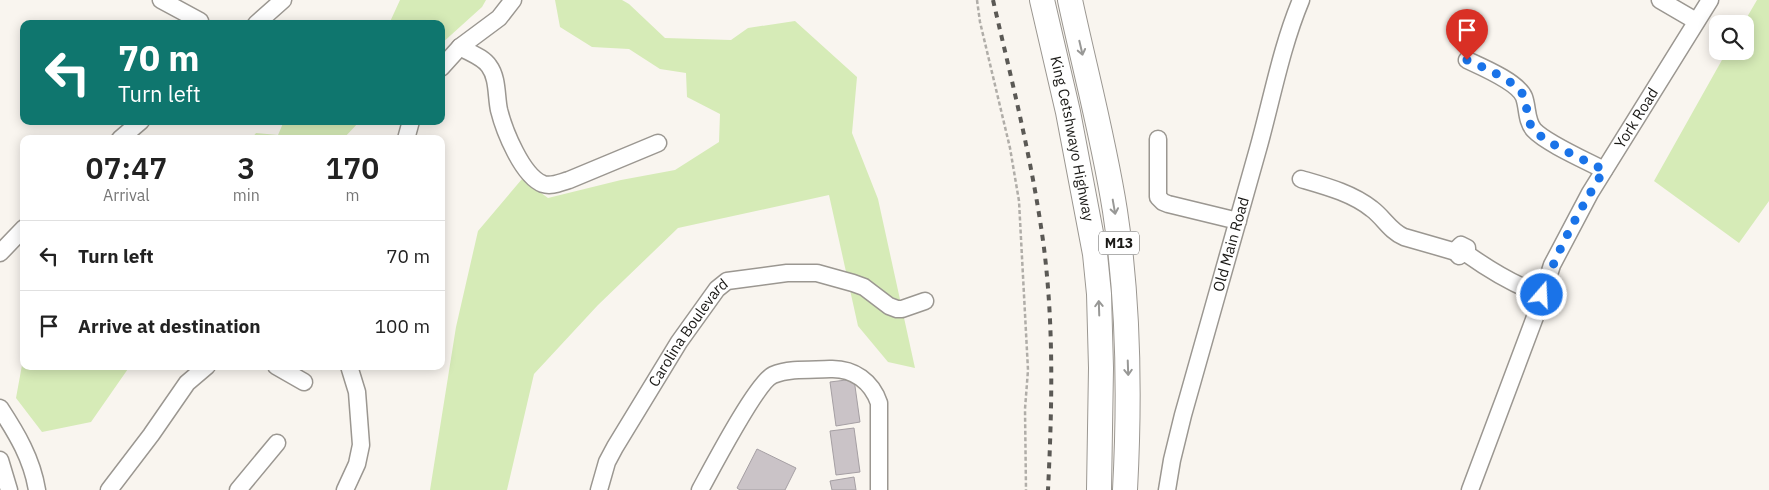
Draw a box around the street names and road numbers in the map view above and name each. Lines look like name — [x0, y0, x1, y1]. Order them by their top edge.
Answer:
street label: King Cetshwayo Highway — [1046, 54, 1099, 223]
street label: York Road — [1610, 84, 1662, 152]
street label: Old Main Road — [1208, 195, 1253, 294]
road number: M13 — [1099, 232, 1139, 254]
street label: Carolina Boulevard — [644, 274, 732, 390]

